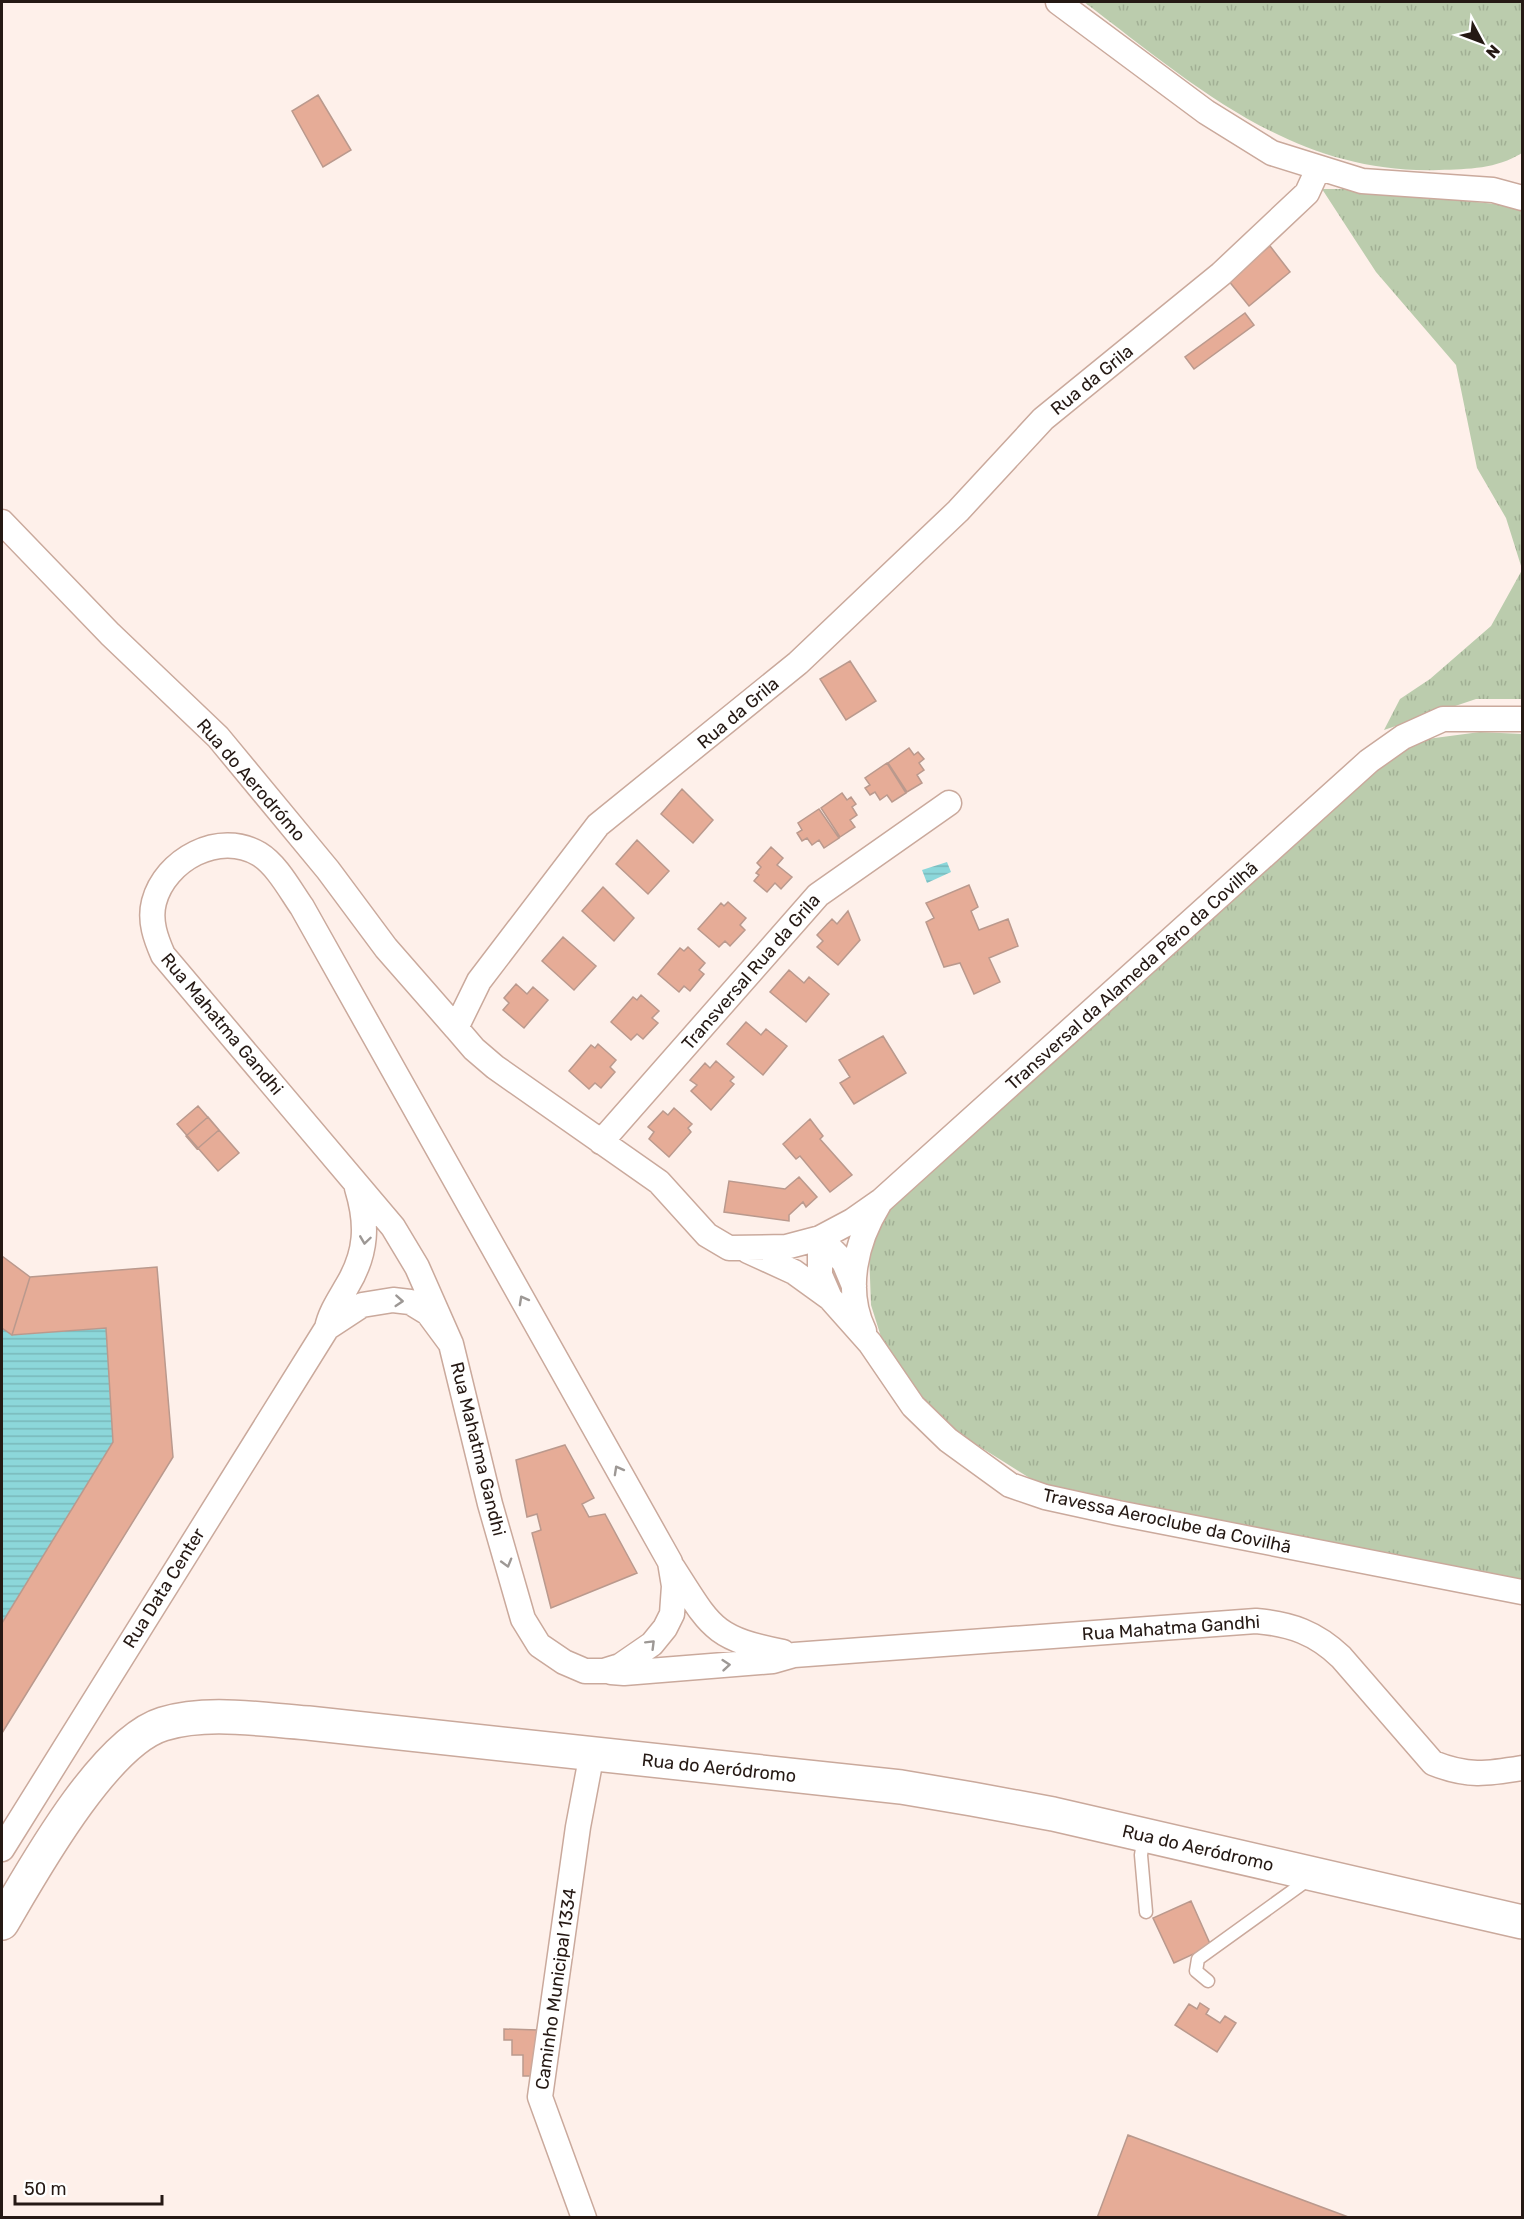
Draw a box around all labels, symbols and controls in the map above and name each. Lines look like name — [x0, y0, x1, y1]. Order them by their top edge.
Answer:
north arrow — [1452, 12, 1512, 72]
text: N — [1482, 41, 1504, 62]
street label: Rua da Grila — [1046, 340, 1138, 420]
street label: Rua da Grila — [693, 672, 783, 754]
street label: Rua do Aerodrómo — [192, 714, 310, 846]
street label: Transversal da Alameda Pêro da Covilhã — [1001, 857, 1263, 1095]
street label: Transversal Rua da Grila — [677, 889, 825, 1055]
street label: Rua Mahatma Gandhi — [156, 949, 288, 1099]
one-way arrow — [359, 1235, 371, 1245]
one-way arrow — [394, 1294, 403, 1307]
one-way arrow — [519, 1296, 530, 1306]
street label: Rua Mahatma Gandhi — [446, 1360, 510, 1538]
one-way arrow — [614, 1466, 626, 1476]
street label: Travessa Aeroclube da Covilhã — [1041, 1484, 1293, 1558]
street label: Rua Data Center — [118, 1524, 210, 1652]
one-way arrow — [500, 1558, 512, 1568]
street label: Rua Mahatma Gandhi — [1081, 1611, 1261, 1645]
one-way arrow — [644, 1640, 655, 1650]
one-way arrow — [721, 1659, 730, 1672]
street label: Rua do Aeródromo — [641, 1749, 797, 1787]
street label: Rua do Aeródromo — [1120, 1820, 1276, 1876]
street label: Caminho Municipal 1334 — [531, 1887, 581, 2091]
scale bar — [15, 2168, 162, 2206]
text: 50 m — [24, 2178, 67, 2200]

